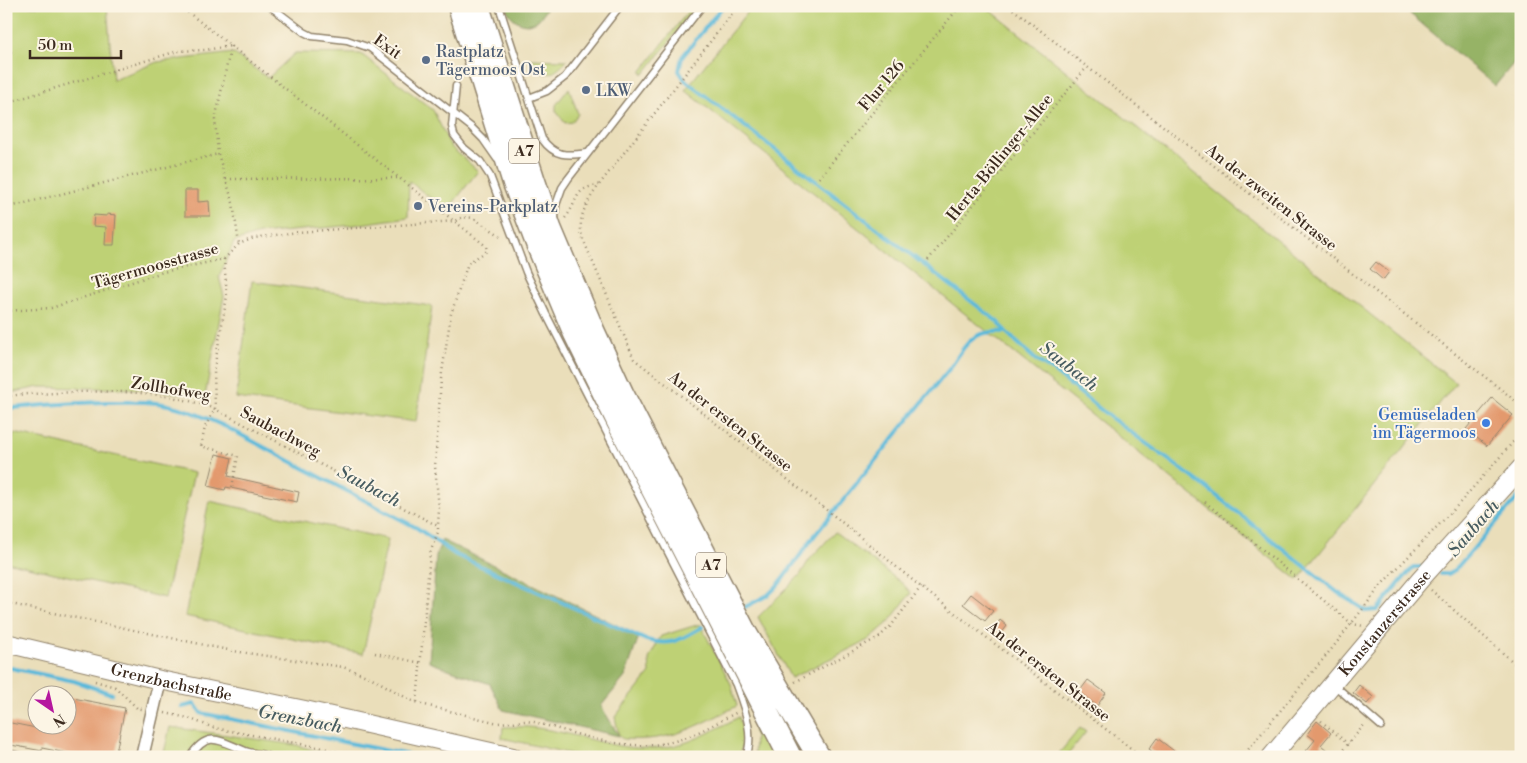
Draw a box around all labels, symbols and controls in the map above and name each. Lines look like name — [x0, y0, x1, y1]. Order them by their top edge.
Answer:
scale bar — [30, 28, 121, 60]
street label: Exit — [369, 30, 406, 64]
text: 50 m — [38, 36, 72, 55]
place label: Rastplatz Tägermoos Ost — [436, 42, 546, 80]
marker: Rastplatz Tägermoos Ost — [420, 54, 432, 66]
street label: Flur 126 — [855, 56, 909, 115]
place label: LKW — [596, 81, 632, 101]
marker: LKW — [580, 84, 592, 96]
street label: Herta-Böllinger-Allee — [942, 90, 1057, 225]
road number: A7 — [509, 138, 539, 164]
street label: An der zweiten Strasse — [1201, 140, 1341, 255]
place label: Vereins-Parkplatz — [427, 197, 558, 217]
marker: Vereins-Parkplatz — [412, 200, 424, 212]
street label: Tägermoosstrasse — [90, 238, 221, 294]
water label: Saubach — [1035, 336, 1103, 397]
street label: An der ersten Strasse — [664, 367, 796, 476]
street label: Zollhofweg — [130, 373, 213, 405]
street label: Saubachweg — [237, 402, 325, 462]
place label: Gemüseladen im Tägermoos — [1373, 405, 1476, 443]
marker: Gemüseladen im Tägermoos — [1480, 417, 1492, 429]
water label: Saubach — [333, 460, 405, 513]
water label: Saubach — [1442, 494, 1505, 562]
road number: A7 — [696, 552, 726, 578]
street label: Konstanzerstrasse — [1334, 566, 1436, 680]
street label: An der ersten Strasse — [982, 617, 1114, 726]
street label: Grenzbachstraße — [109, 660, 234, 706]
north arrow — [28, 686, 78, 736]
water label: Grenzbach — [256, 700, 345, 739]
text: N — [49, 709, 68, 731]

